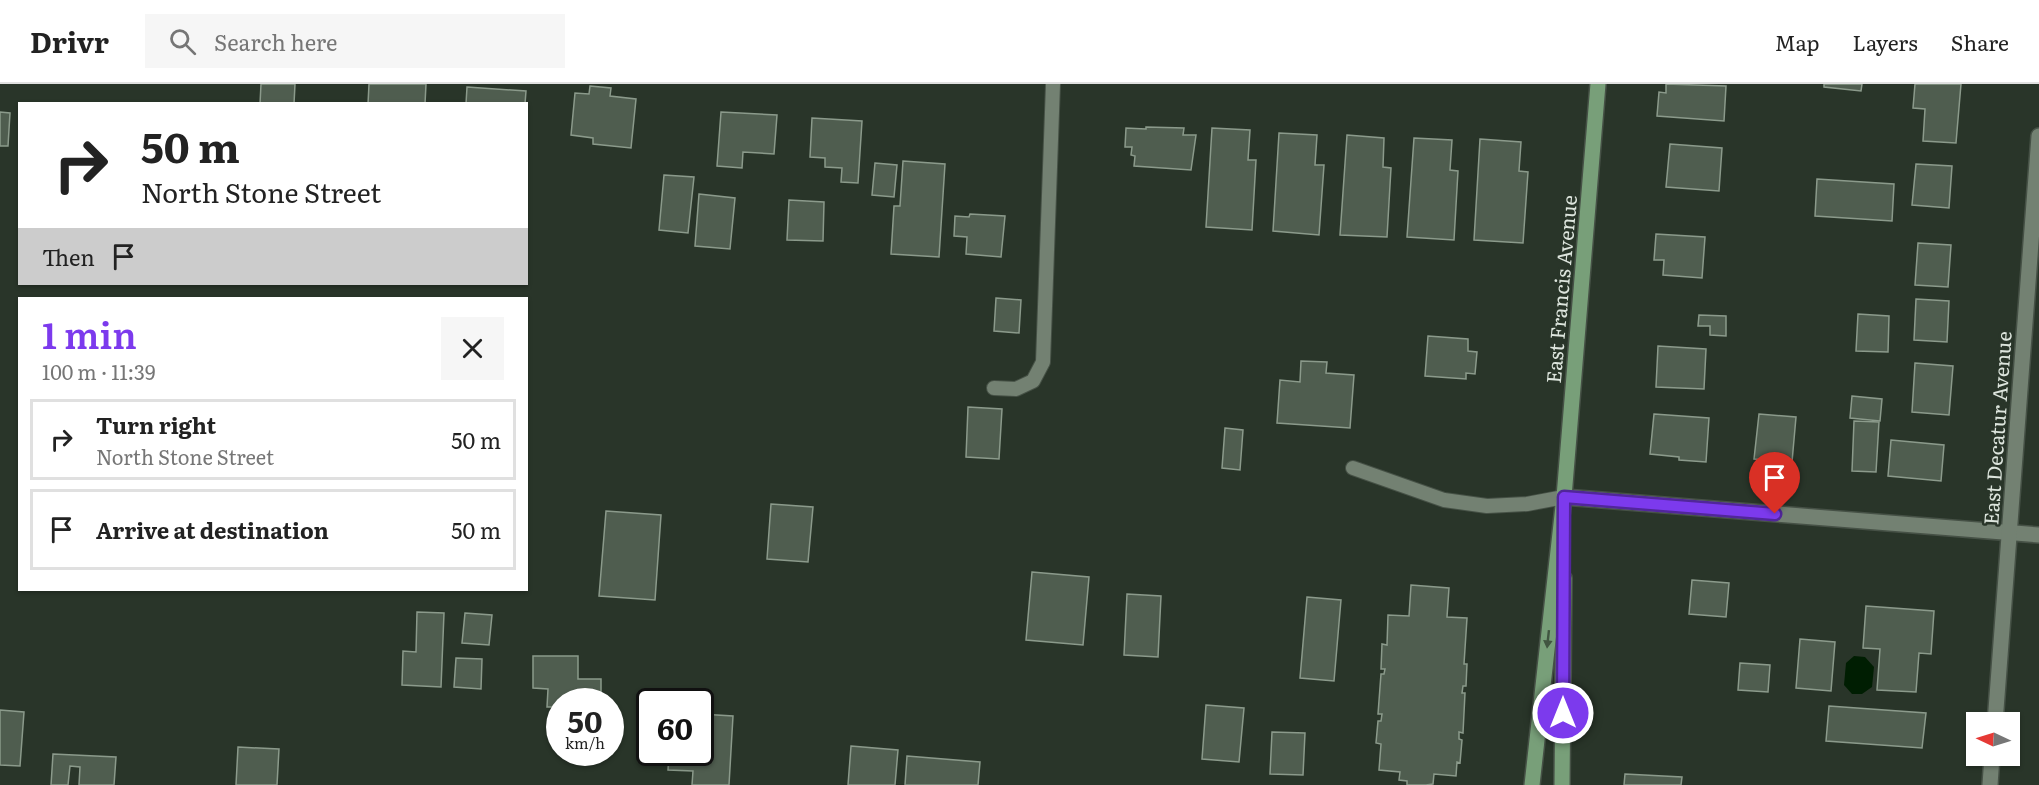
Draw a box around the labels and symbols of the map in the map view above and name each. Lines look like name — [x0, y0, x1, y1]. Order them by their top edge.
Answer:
street label: East Francis Avenue — [1537, 193, 1583, 385]
street label: East Decatur Avenue — [1974, 330, 2018, 526]
pin — [1749, 452, 1800, 514]
one-way arrow — [1544, 629, 1553, 648]
position arrow — [1531, 681, 1595, 745]
speed limit sign: 60 — [636, 688, 714, 766]
north arrow — [1966, 712, 2020, 766]

